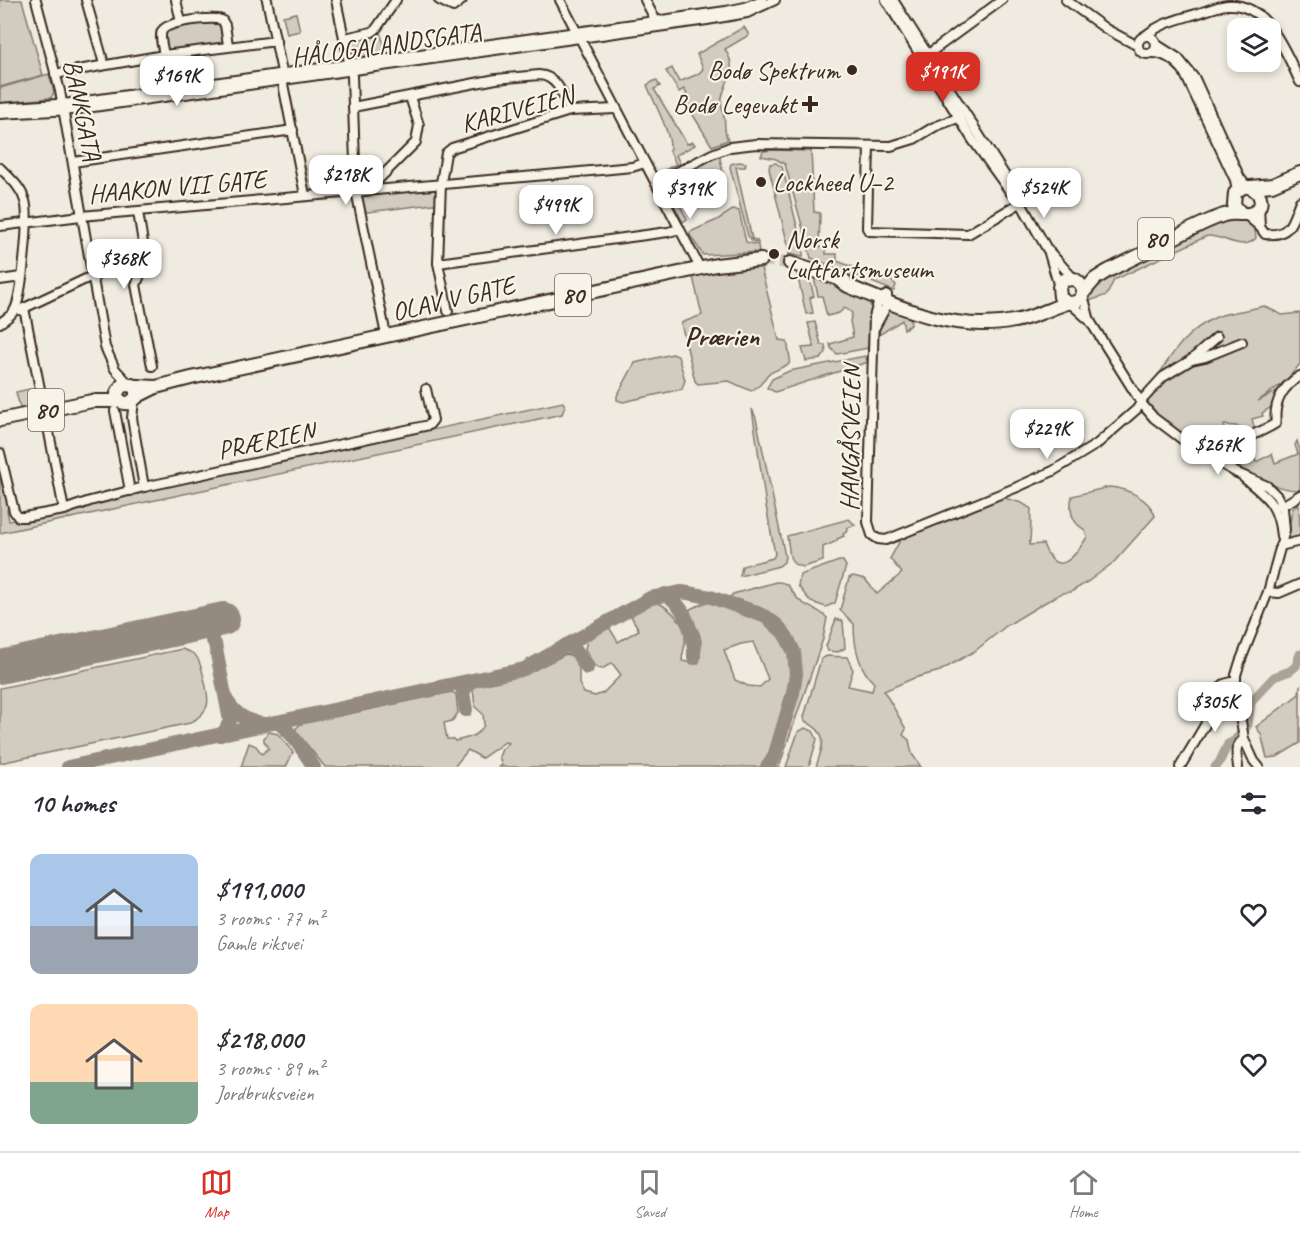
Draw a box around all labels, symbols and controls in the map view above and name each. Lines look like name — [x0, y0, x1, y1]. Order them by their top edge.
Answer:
street label: HÅLOGALANDSGATA — [289, 15, 484, 74]
map controls — [1227, 18, 1281, 72]
button: layers — [1227, 18, 1281, 72]
pin: $191K — [901, 52, 985, 103]
place label: Bodø Spektrum — [708, 54, 842, 87]
pin: $169K — [135, 56, 219, 107]
street label: BANKGATA — [56, 57, 109, 165]
text: $191K — [920, 59, 966, 84]
text: $169K — [154, 63, 200, 88]
marker: Bodø Spektrum — [845, 63, 859, 77]
street label: KARIVEIEN — [457, 78, 581, 140]
place label: Bodø Legevakt — [673, 88, 798, 121]
marker: Bodø Legevakt — [801, 95, 819, 113]
pin: $218K — [304, 155, 388, 206]
street label: HAAKON VII GATE — [87, 162, 270, 211]
text: $218K — [323, 162, 369, 187]
place label: Lockheed U–2 — [773, 166, 895, 199]
pin: $524K — [1002, 168, 1086, 219]
pin: $319K — [648, 169, 732, 220]
marker: Lockheed U–2 — [754, 175, 768, 189]
text: $524K — [1021, 175, 1067, 200]
text: $319K — [667, 176, 713, 201]
pin: $499K — [514, 185, 598, 236]
text: $499K — [533, 192, 579, 217]
road number: 80 — [1138, 218, 1174, 260]
place label: Norsk Luftfartsmuseum — [786, 223, 935, 286]
pin: $368K — [82, 239, 166, 290]
text: $368K — [101, 246, 147, 271]
marker: Norsk Luftfartsmuseum — [767, 247, 781, 261]
street label: OLAV V GATE — [389, 268, 521, 329]
road number: 80 — [555, 274, 591, 316]
district label: Prærien — [685, 319, 760, 353]
street label: HANGÅSVEIEN — [833, 360, 868, 511]
road number: 80 — [28, 389, 64, 431]
pin: $229K — [1005, 409, 1089, 460]
street label: PRÆRIEN — [215, 413, 322, 467]
text: $229K — [1024, 416, 1070, 441]
pin: $267K — [1176, 425, 1260, 476]
text: $267K — [1195, 432, 1241, 457]
pin: $305K — [1173, 682, 1257, 733]
text: $305K — [1192, 689, 1238, 714]
text: 10 homes — [30, 787, 115, 820]
icon: filters — [1237, 787, 1270, 820]
text: $191,000 — [216, 873, 303, 906]
icon: home — [78, 878, 150, 950]
icon: heart — [1237, 898, 1270, 931]
text: 3 rooms · 77 m² — [216, 906, 324, 931]
text: Gamle riksvei — [216, 931, 302, 956]
text: $218,000 — [216, 1023, 303, 1056]
icon: home — [78, 1028, 150, 1100]
icon: heart — [1237, 1048, 1270, 1081]
text: 3 rooms · 89 m² — [216, 1056, 324, 1081]
text: Jordbruksveien — [216, 1081, 314, 1106]
tab: Map — [200, 1166, 233, 1222]
tab: Saved — [633, 1166, 666, 1222]
tab: Home — [1067, 1166, 1100, 1222]

